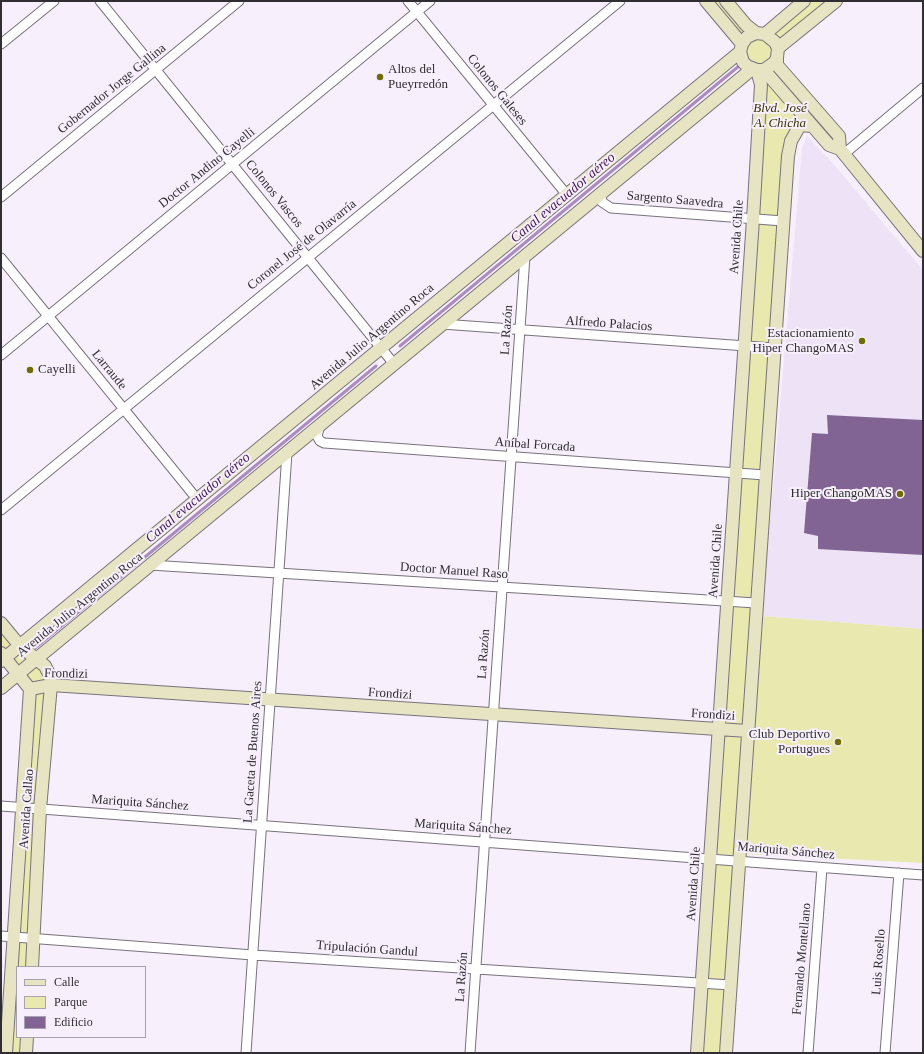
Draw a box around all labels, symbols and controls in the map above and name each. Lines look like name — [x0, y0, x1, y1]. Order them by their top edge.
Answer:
street label: Gobernador Jorge Gallina — [55, 41, 169, 137]
street label: Colonos Galeses — [464, 51, 530, 129]
place label: Altos del Pueyrredón — [388, 62, 448, 93]
marker: Altos del Pueyrredón — [375, 72, 385, 82]
park label: Blvd. José A. Chicha — [753, 101, 807, 132]
street label: Doctor Andino Cayelli — [156, 124, 258, 212]
water label: Canal evacuador aéreo — [507, 149, 619, 247]
street label: Colonos Vascos — [242, 157, 306, 231]
street label: Sargento Saavedra — [626, 188, 724, 212]
street label: Coronel José de Olavarría — [244, 196, 360, 294]
street label: Avenida Chile — [727, 199, 747, 275]
street label: Avenida Julio Argentino Roca — [307, 280, 437, 394]
street label: La Razón — [497, 304, 517, 356]
street label: Alfredo Palacios — [565, 313, 653, 335]
place label: Estacionamiento Hiper ChangoMAS — [753, 326, 854, 357]
marker: Estacionamiento Hiper ChangoMAS — [857, 336, 867, 346]
street label: Larraude — [88, 347, 130, 393]
place label: Cayelli — [38, 362, 76, 378]
marker: Cayelli — [25, 365, 35, 375]
street label: Aníbal Forcada — [494, 434, 576, 456]
water label: Canal evacuador aéreo — [142, 449, 254, 547]
place label: Hiper ChangoMAS — [791, 486, 892, 502]
marker: Hiper ChangoMAS — [895, 489, 905, 499]
street label: Avenida Chile — [706, 523, 726, 599]
street label: Avenida Julio Argentino Roca — [14, 549, 146, 661]
street label: Doctor Manuel Raso — [399, 559, 509, 583]
street label: La Razón — [474, 628, 494, 680]
street label: Frondizi — [44, 666, 88, 682]
street label: La Gaceta de Buenos Aires — [240, 681, 266, 823]
street label: Frondizi — [367, 685, 413, 703]
street label: Frondizi — [690, 706, 736, 724]
place label: Club Deportivo Portugues — [749, 727, 830, 758]
marker: Club Deportivo Portugues — [833, 737, 843, 747]
street label: Avenida Callao — [16, 768, 38, 850]
street label: Mariquita Sánchez — [91, 792, 189, 814]
street label: Mariquita Sánchez — [414, 816, 512, 838]
street label: Mariquita Sánchez — [737, 839, 835, 863]
street label: Avenida Chile — [684, 846, 704, 922]
street label: Fernando Montellano — [789, 902, 815, 1016]
street label: Luis Rosello — [869, 928, 889, 996]
street label: Tripulación Gandul — [316, 938, 418, 960]
street label: La Razón — [452, 951, 472, 1003]
legend — [16, 966, 146, 1038]
text: Calle — [54, 975, 79, 989]
text: Parque — [54, 995, 87, 1009]
text: Edificio — [54, 1015, 93, 1029]

